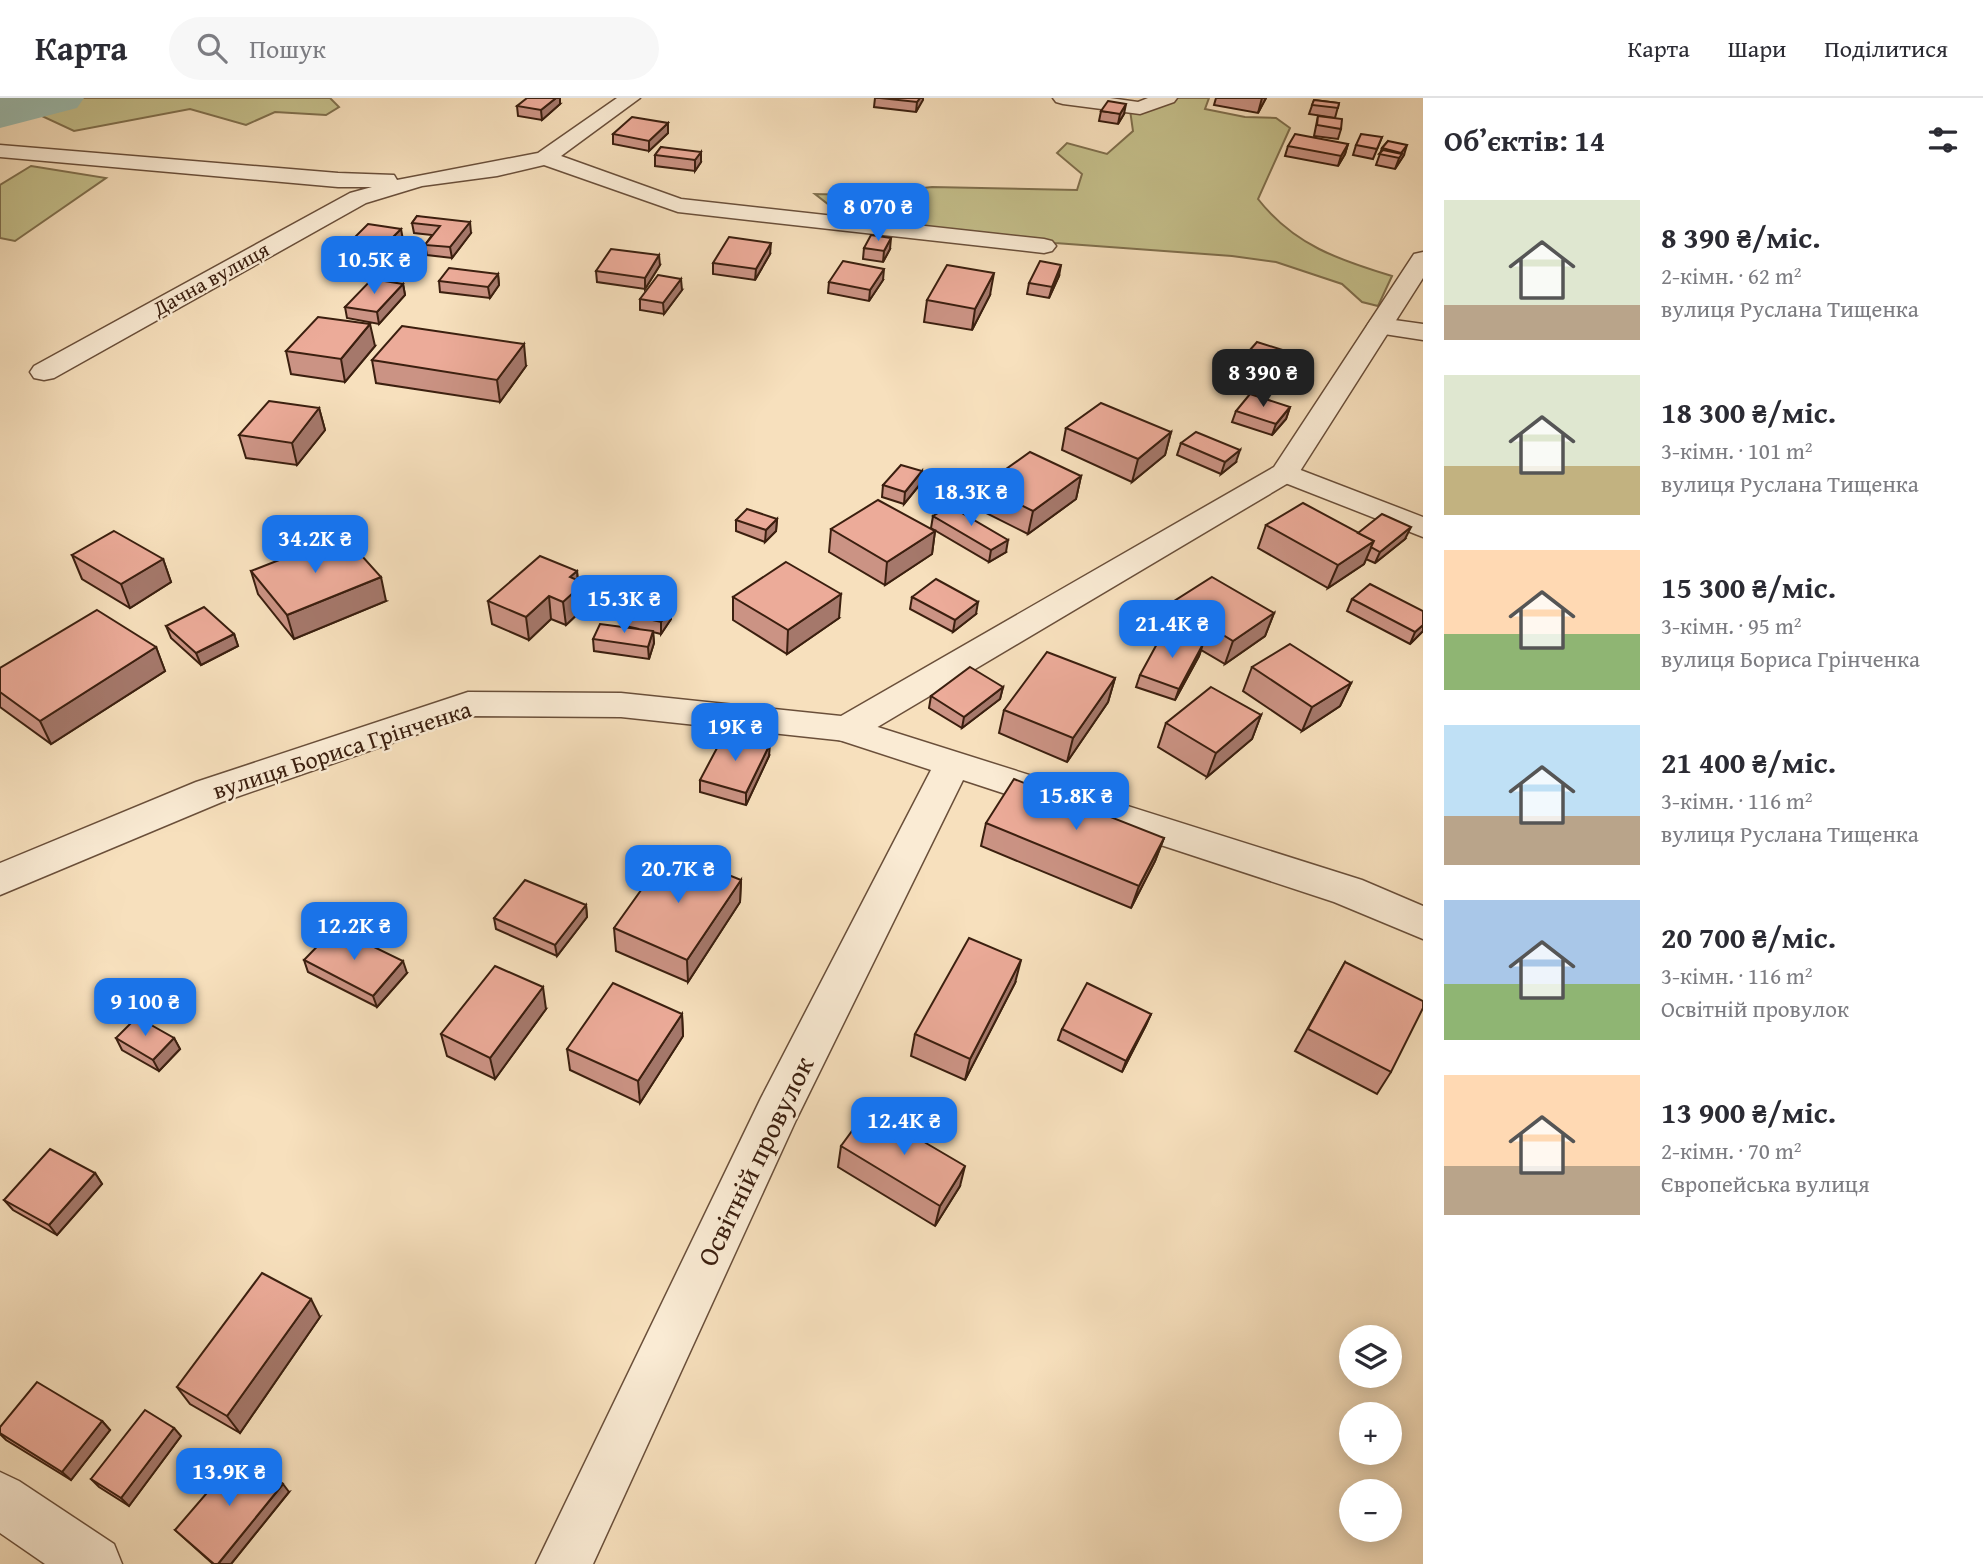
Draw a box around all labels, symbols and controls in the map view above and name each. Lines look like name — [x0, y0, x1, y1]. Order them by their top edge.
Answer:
search box — [169, 17, 659, 80]
text: Карта — [35, 24, 127, 72]
icon: search — [193, 29, 231, 67]
text: Пошук — [249, 29, 326, 68]
text: Карта — [1627, 31, 1690, 66]
text: Шари — [1728, 31, 1786, 66]
text: Поділитися — [1824, 31, 1948, 66]
text: Об’єктів: 14 — [1444, 118, 1605, 162]
icon: filters — [1924, 121, 1962, 159]
pin: 8 070 ₴ — [813, 184, 943, 243]
text: 8 070 ₴ — [843, 189, 913, 222]
text: 8 390 ₴/міс. — [1661, 215, 1821, 259]
icon: home — [1500, 228, 1584, 312]
street label: Дачна вулиця — [146, 234, 275, 324]
pin: 10.5K ₴ — [309, 236, 439, 296]
text: 10.5K ₴ — [337, 242, 411, 275]
text: 2-кімн. · 62 m² — [1661, 259, 1802, 292]
text: вулиця Руслана Тищенка — [1661, 292, 1919, 325]
pin: 8 390 ₴ — [1198, 350, 1328, 409]
text: 8 390 ₴ — [1228, 355, 1298, 388]
text: 18 300 ₴/міс. — [1661, 390, 1836, 434]
icon: home — [1500, 403, 1584, 487]
text: 3-кімн. · 101 m² — [1661, 434, 1813, 467]
text: вулиця Руслана Тищенка — [1661, 467, 1919, 500]
pin: 18.3K ₴ — [906, 468, 1036, 528]
text: 18.3K ₴ — [934, 474, 1008, 507]
pin: 34.2K ₴ — [250, 516, 380, 575]
text: 34.2K ₴ — [278, 521, 352, 554]
text: 15 300 ₴/міс. — [1661, 565, 1836, 609]
pin: 15.3K ₴ — [559, 575, 689, 635]
icon: home — [1500, 578, 1584, 662]
text: 15.3K ₴ — [587, 581, 661, 614]
pin: 21.4K ₴ — [1107, 601, 1237, 660]
text: 21.4K ₴ — [1135, 606, 1209, 639]
text: 3-кімн. · 95 m² — [1661, 609, 1802, 642]
text: вулиця Бориса Грінченка — [1661, 642, 1920, 675]
street label: вулиця Бориса Грінченка — [208, 691, 476, 808]
pin: 19K ₴ — [686, 704, 784, 763]
text: 19K ₴ — [707, 709, 763, 742]
text: 21 400 ₴/міс. — [1661, 740, 1836, 784]
icon: home — [1500, 753, 1584, 837]
pin: 15.8K ₴ — [1011, 772, 1141, 832]
text: 15.8K ₴ — [1039, 778, 1113, 811]
text: 3-кімн. · 116 m² — [1661, 784, 1813, 817]
text: вулиця Руслана Тищенка — [1661, 817, 1919, 850]
pin: 20.7K ₴ — [613, 846, 743, 905]
text: 20.7K ₴ — [641, 851, 715, 884]
pin: 12.2K ₴ — [289, 902, 419, 962]
text: 12.2K ₴ — [317, 908, 391, 941]
text: 20 700 ₴/міс. — [1661, 915, 1836, 959]
icon: home — [1500, 928, 1584, 1012]
text: 3-кімн. · 116 m² — [1661, 959, 1813, 992]
pin: 9 100 ₴ — [80, 978, 210, 1038]
text: 9 100 ₴ — [110, 984, 180, 1017]
text: Освітній провулок — [1661, 992, 1849, 1025]
street label: Освітній провулок — [686, 1049, 823, 1273]
text: 13 900 ₴/міс. — [1661, 1090, 1836, 1134]
pin: 12.4K ₴ — [839, 1098, 969, 1157]
text: 12.4K ₴ — [867, 1103, 941, 1136]
icon: home — [1500, 1103, 1584, 1187]
text: 2-кімн. · 70 m² — [1661, 1134, 1802, 1167]
text: Європейська вулиця — [1661, 1167, 1870, 1200]
map controls — [1339, 1325, 1402, 1542]
button: layers — [1339, 1325, 1402, 1388]
button: + — [1339, 1402, 1402, 1465]
pin: 13.9K ₴ — [164, 1448, 294, 1508]
text: 13.9K ₴ — [192, 1454, 266, 1487]
button: − — [1339, 1479, 1402, 1542]

